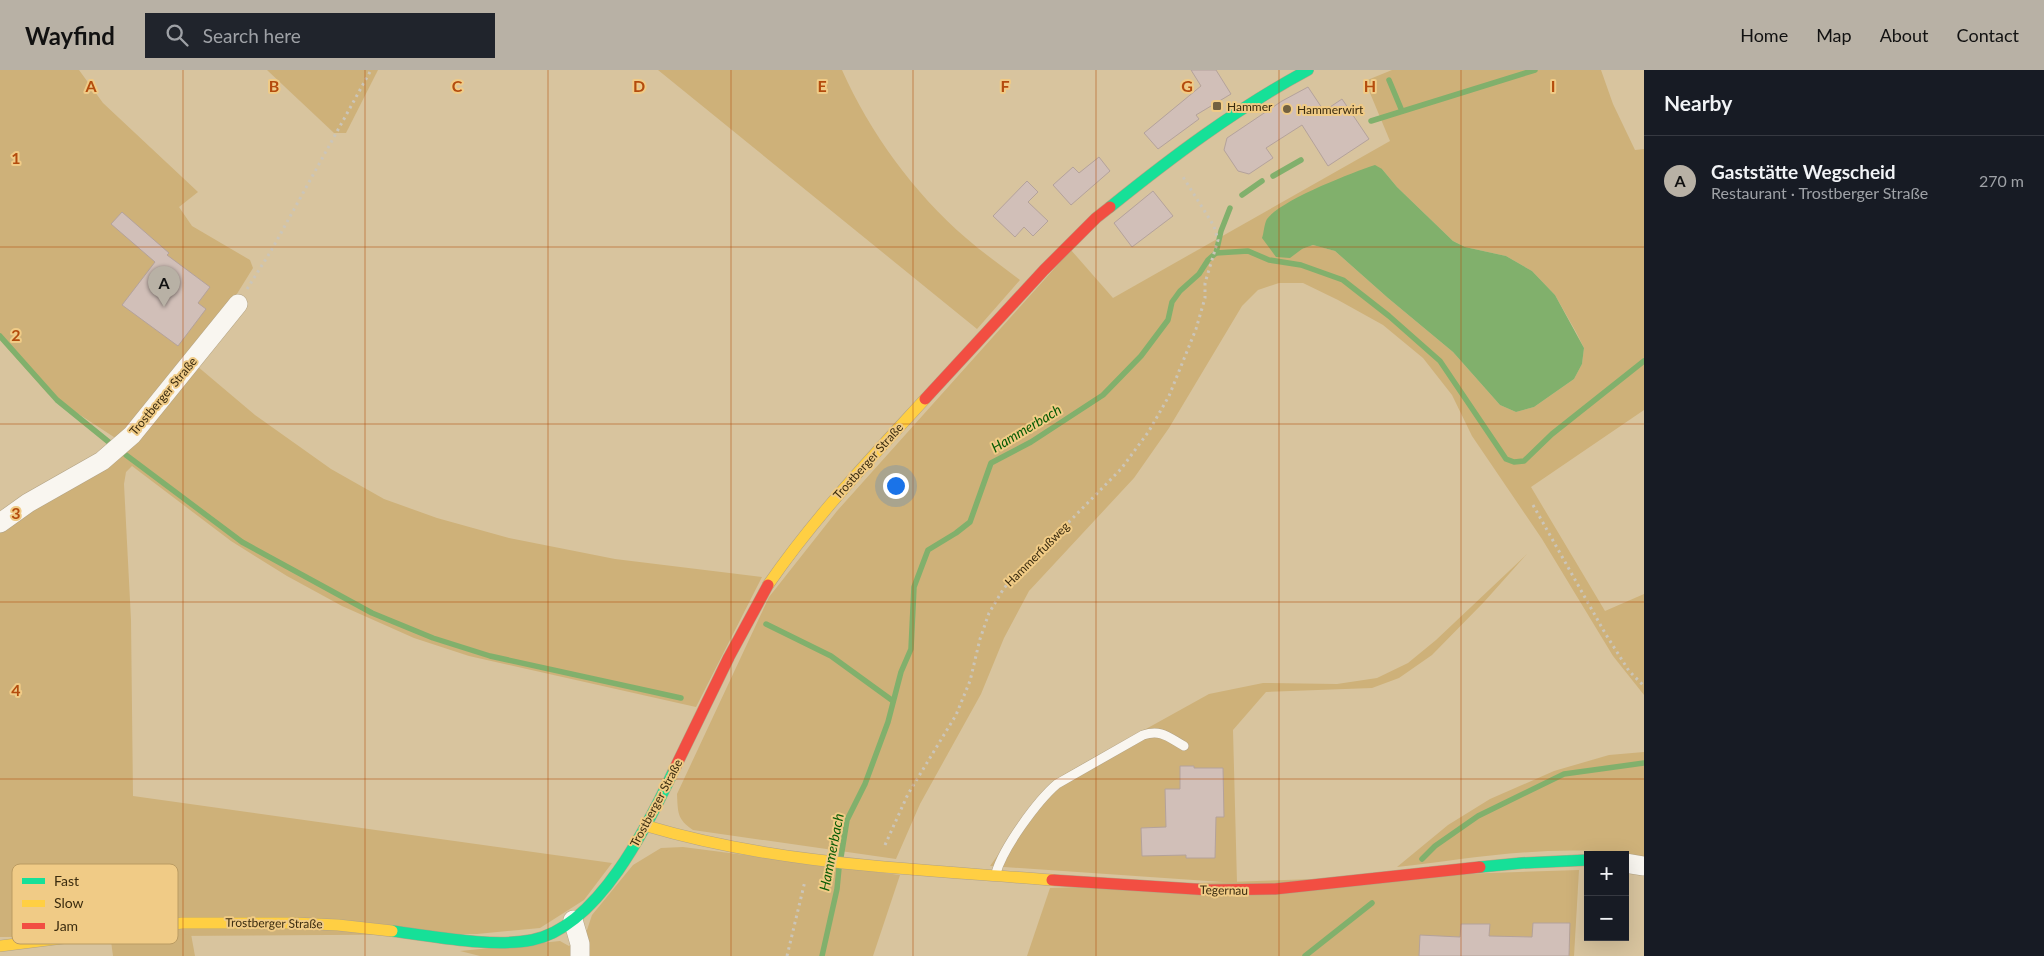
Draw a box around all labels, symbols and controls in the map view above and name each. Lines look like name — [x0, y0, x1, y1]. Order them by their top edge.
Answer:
search box — [145, 13, 495, 58]
text: Wayfind — [25, 21, 115, 50]
icon: search — [163, 21, 191, 49]
text: Search here — [203, 24, 301, 47]
text: Home — [1740, 24, 1788, 46]
text: Map — [1816, 24, 1852, 46]
text: About — [1880, 24, 1929, 46]
text: Contact — [1957, 24, 2019, 46]
text: A — [84, 76, 97, 95]
text: B — [269, 76, 279, 95]
text: C — [452, 76, 463, 95]
text: D — [633, 76, 645, 95]
text: E — [817, 76, 827, 95]
text: F — [1000, 76, 1010, 95]
text: G — [1181, 76, 1193, 95]
text: H — [1364, 76, 1376, 95]
text: I — [1551, 76, 1555, 95]
text: Nearby — [1664, 90, 1732, 115]
place label: Hammer — [1227, 99, 1273, 114]
marker: Hammer — [1211, 100, 1223, 112]
place label: Hammerwirt — [1297, 102, 1364, 117]
marker: Hammerwirt — [1281, 103, 1293, 115]
text: 1 — [11, 148, 21, 167]
text: Gaststätte Wegscheid — [1711, 160, 1896, 183]
text: A — [1674, 171, 1686, 190]
text: 270 m — [1979, 171, 2024, 190]
text: Restaurant · Trostberger Straße — [1711, 183, 1928, 202]
pin: A — [148, 266, 180, 307]
text: 2 — [11, 325, 21, 344]
street label: Trostberger Straße — [126, 354, 200, 438]
water label: Hammerbach — [988, 400, 1064, 456]
street label: Trostberger Straße — [830, 420, 906, 502]
your location — [883, 473, 909, 499]
text: 3 — [11, 503, 21, 522]
street label: Hammerfußweg — [1002, 519, 1072, 589]
text: 4 — [11, 680, 21, 699]
street label: Trostberger Straße — [627, 757, 685, 849]
water label: Hammerbach — [815, 812, 847, 892]
map controls — [1584, 851, 1629, 941]
button: + — [1584, 851, 1629, 896]
legend — [12, 864, 178, 944]
text: Fast — [54, 872, 79, 889]
street label: Tegernau — [1200, 882, 1248, 898]
text: Slow — [54, 894, 84, 911]
button: − — [1584, 896, 1629, 941]
street label: Trostberger Straße — [225, 915, 323, 931]
text: Jam — [54, 917, 78, 934]

